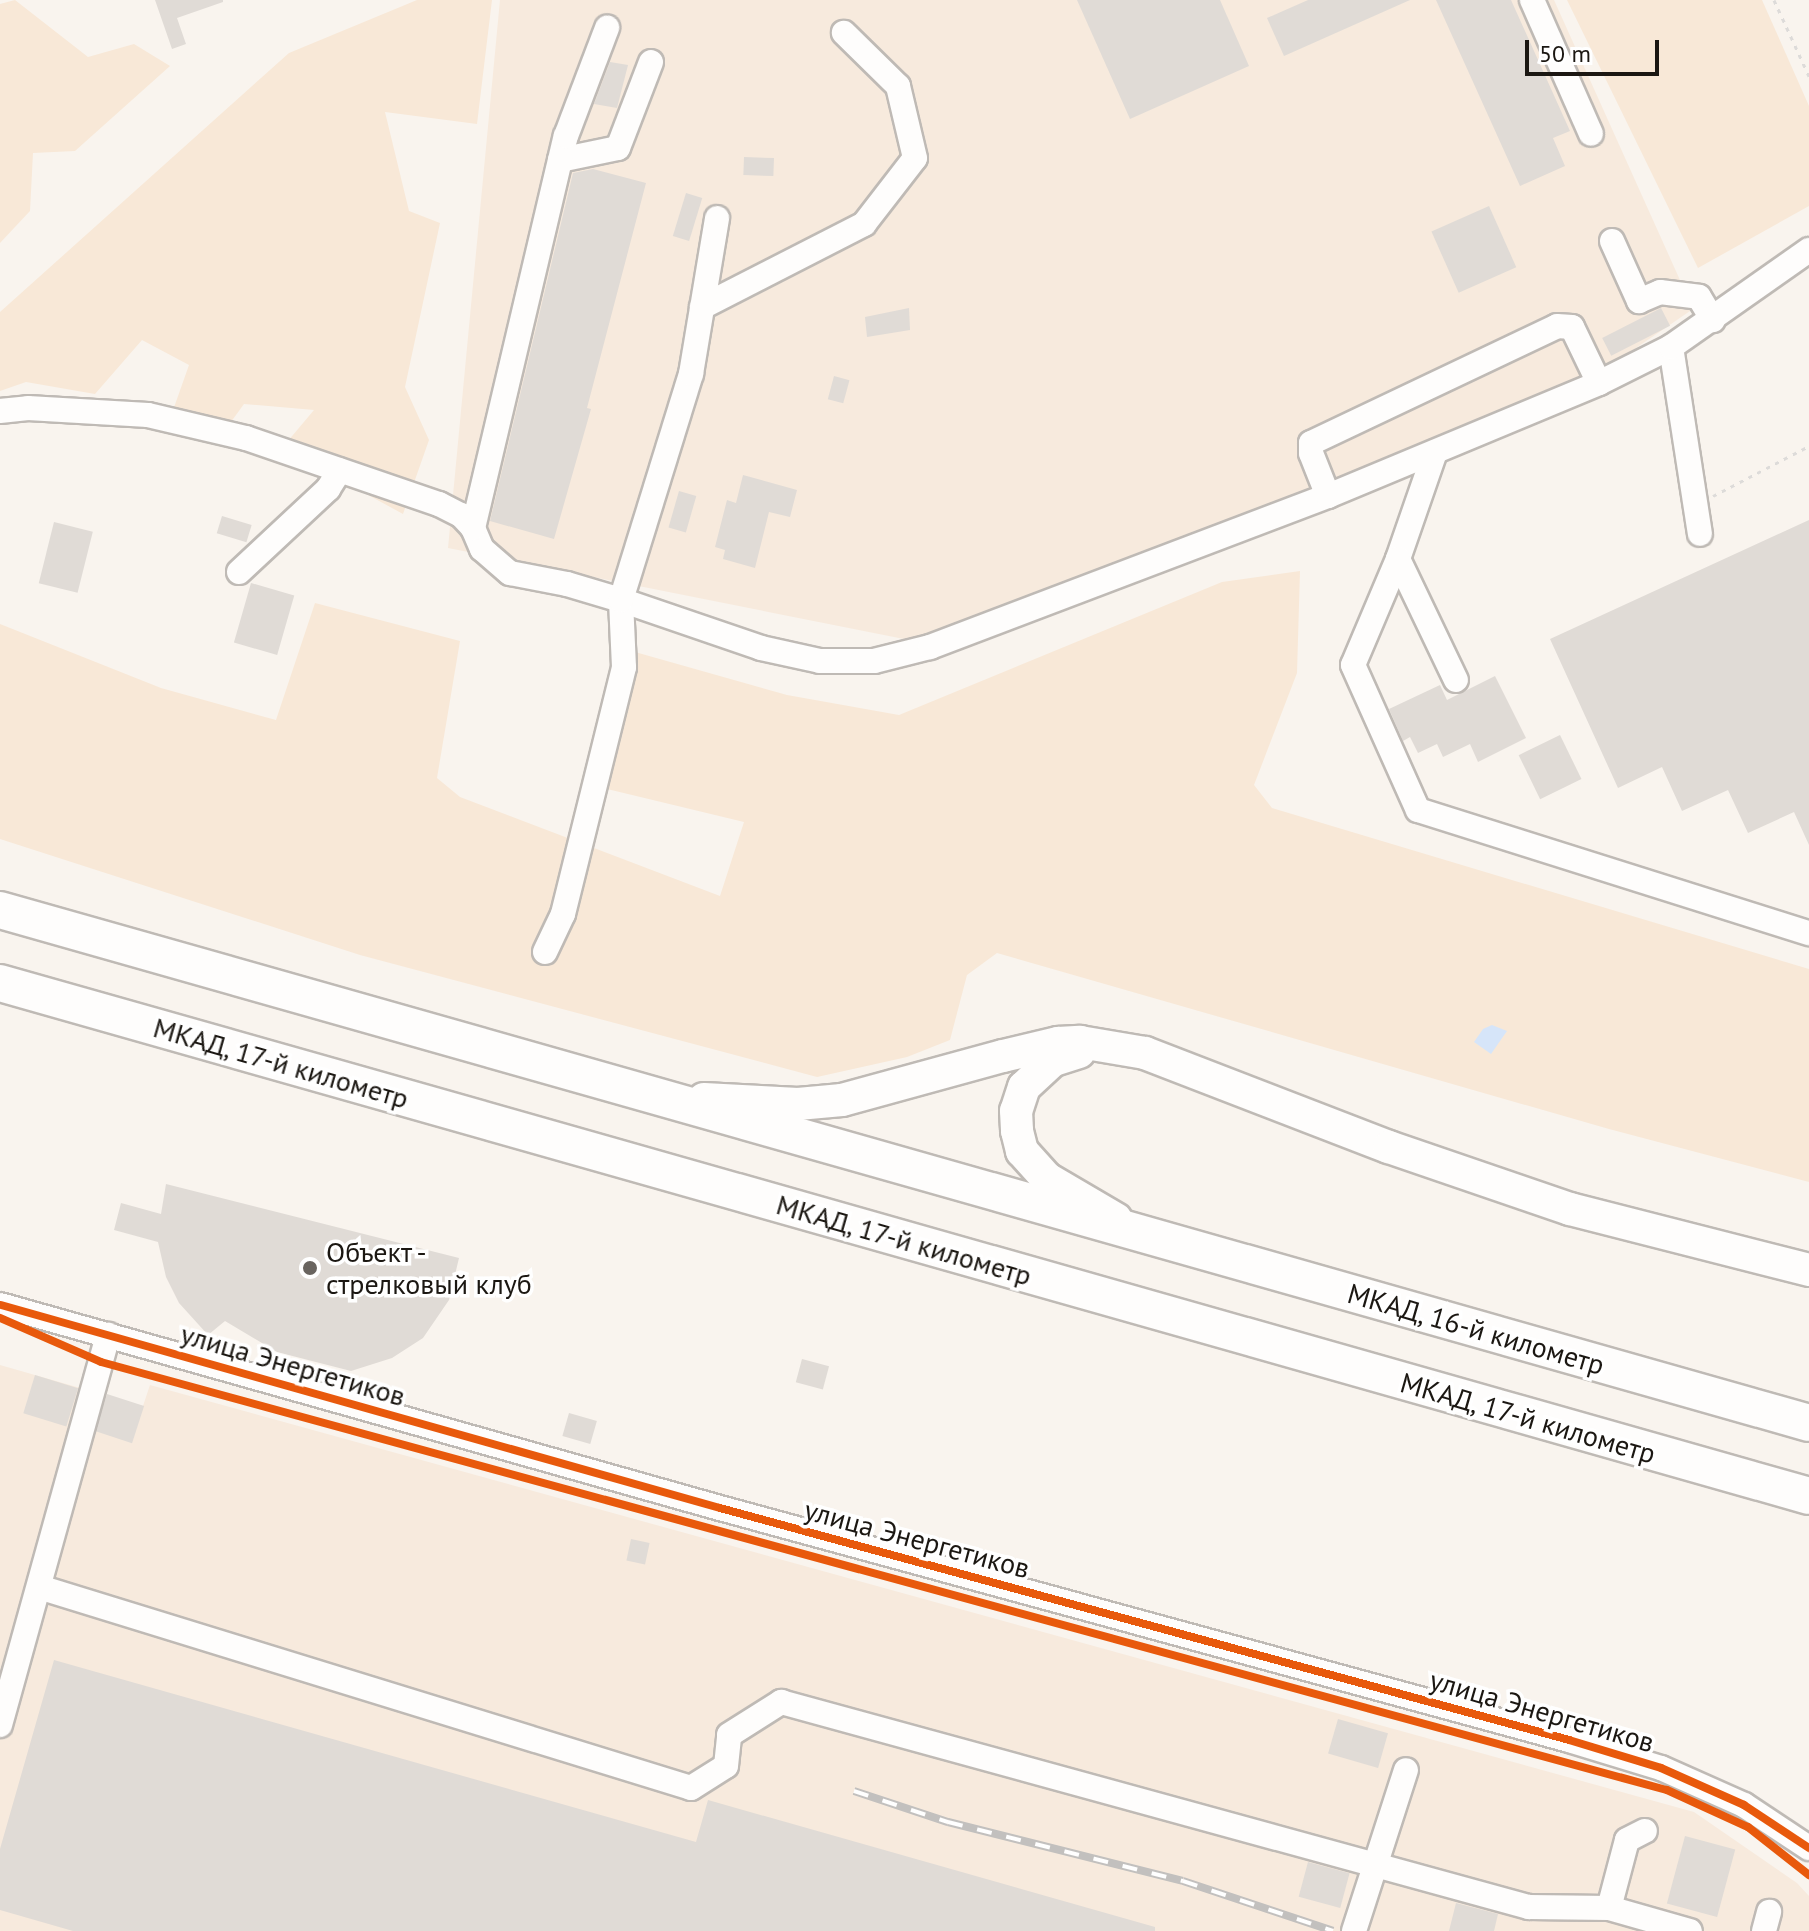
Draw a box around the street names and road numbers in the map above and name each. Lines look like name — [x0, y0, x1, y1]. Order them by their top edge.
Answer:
street label: МКАД, 17-й километр — [149, 1010, 413, 1116]
street label: МКАД, 17-й километр — [772, 1187, 1036, 1293]
street label: МКАД, 16-й километр — [1343, 1276, 1609, 1382]
street label: улица Энергетиков — [177, 1317, 409, 1413]
street label: МКАД, 17-й километр — [1396, 1365, 1660, 1471]
street label: улица Энергетиков — [801, 1493, 1033, 1585]
street label: улица Энергетиков — [1426, 1663, 1658, 1759]

